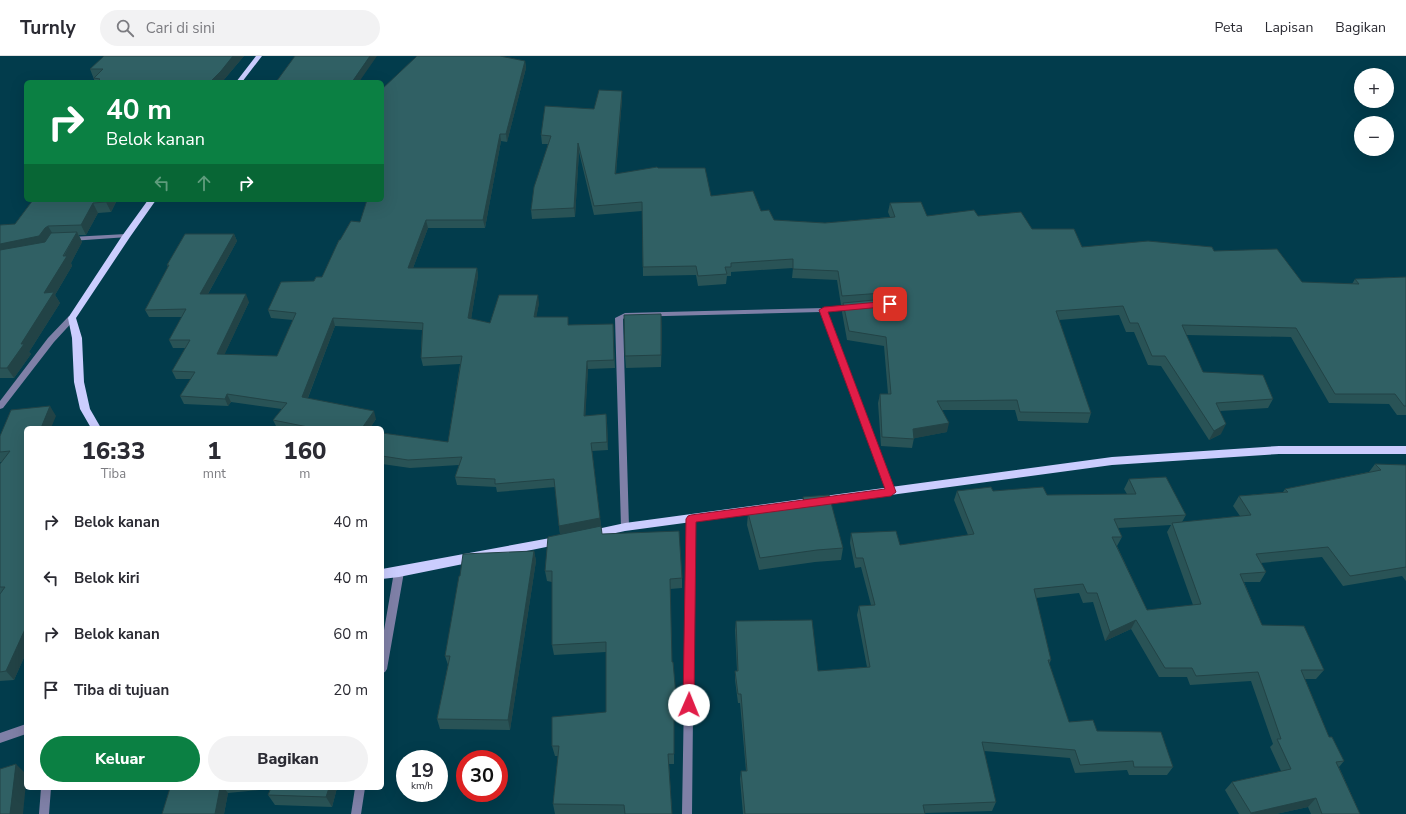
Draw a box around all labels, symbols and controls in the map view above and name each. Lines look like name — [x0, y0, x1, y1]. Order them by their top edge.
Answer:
search box — [100, 10, 380, 46]
text: Turnly — [20, 15, 76, 41]
icon: search — [114, 17, 136, 39]
text: Cari di sini — [146, 18, 215, 38]
text: Peta — [1215, 18, 1243, 37]
text: Lapisan — [1265, 18, 1313, 37]
text: Bagikan — [1335, 18, 1386, 37]
map controls — [1354, 68, 1394, 156]
button: + — [1354, 68, 1394, 108]
text: 40 m — [106, 91, 172, 129]
icon: right — [40, 96, 92, 148]
button: − — [1354, 116, 1394, 156]
text: Belok kanan — [106, 127, 205, 151]
icon: left — [151, 172, 173, 194]
icon: ahead — [193, 172, 215, 194]
icon: right — [235, 172, 257, 194]
pin — [873, 287, 907, 321]
icon: arrive — [879, 293, 901, 315]
text: 16:33 — [81, 435, 145, 467]
text: 1 — [207, 435, 222, 467]
text: 160 — [283, 435, 327, 467]
text: Tiba — [101, 465, 126, 483]
text: mnt — [203, 465, 226, 483]
text: m — [299, 465, 310, 483]
icon: right — [40, 511, 62, 533]
text: Belok kanan — [74, 512, 160, 532]
text: 40 m — [333, 512, 368, 532]
icon: left — [40, 567, 62, 589]
text: Belok kiri — [74, 568, 139, 588]
text: 40 m — [333, 568, 368, 588]
icon: right — [40, 623, 62, 645]
text: Belok kanan — [74, 624, 160, 644]
text: 60 m — [333, 624, 368, 644]
icon: arrive — [40, 679, 62, 701]
text: Tiba di tujuan — [74, 680, 169, 700]
text: 20 m — [333, 680, 368, 700]
position arrow — [668, 684, 710, 726]
button: Keluar — [40, 736, 200, 782]
button: Bagikan — [208, 736, 368, 782]
speed limit sign: 30 — [456, 750, 508, 802]
text: 19 — [410, 757, 434, 784]
text: km/h — [411, 779, 433, 793]

